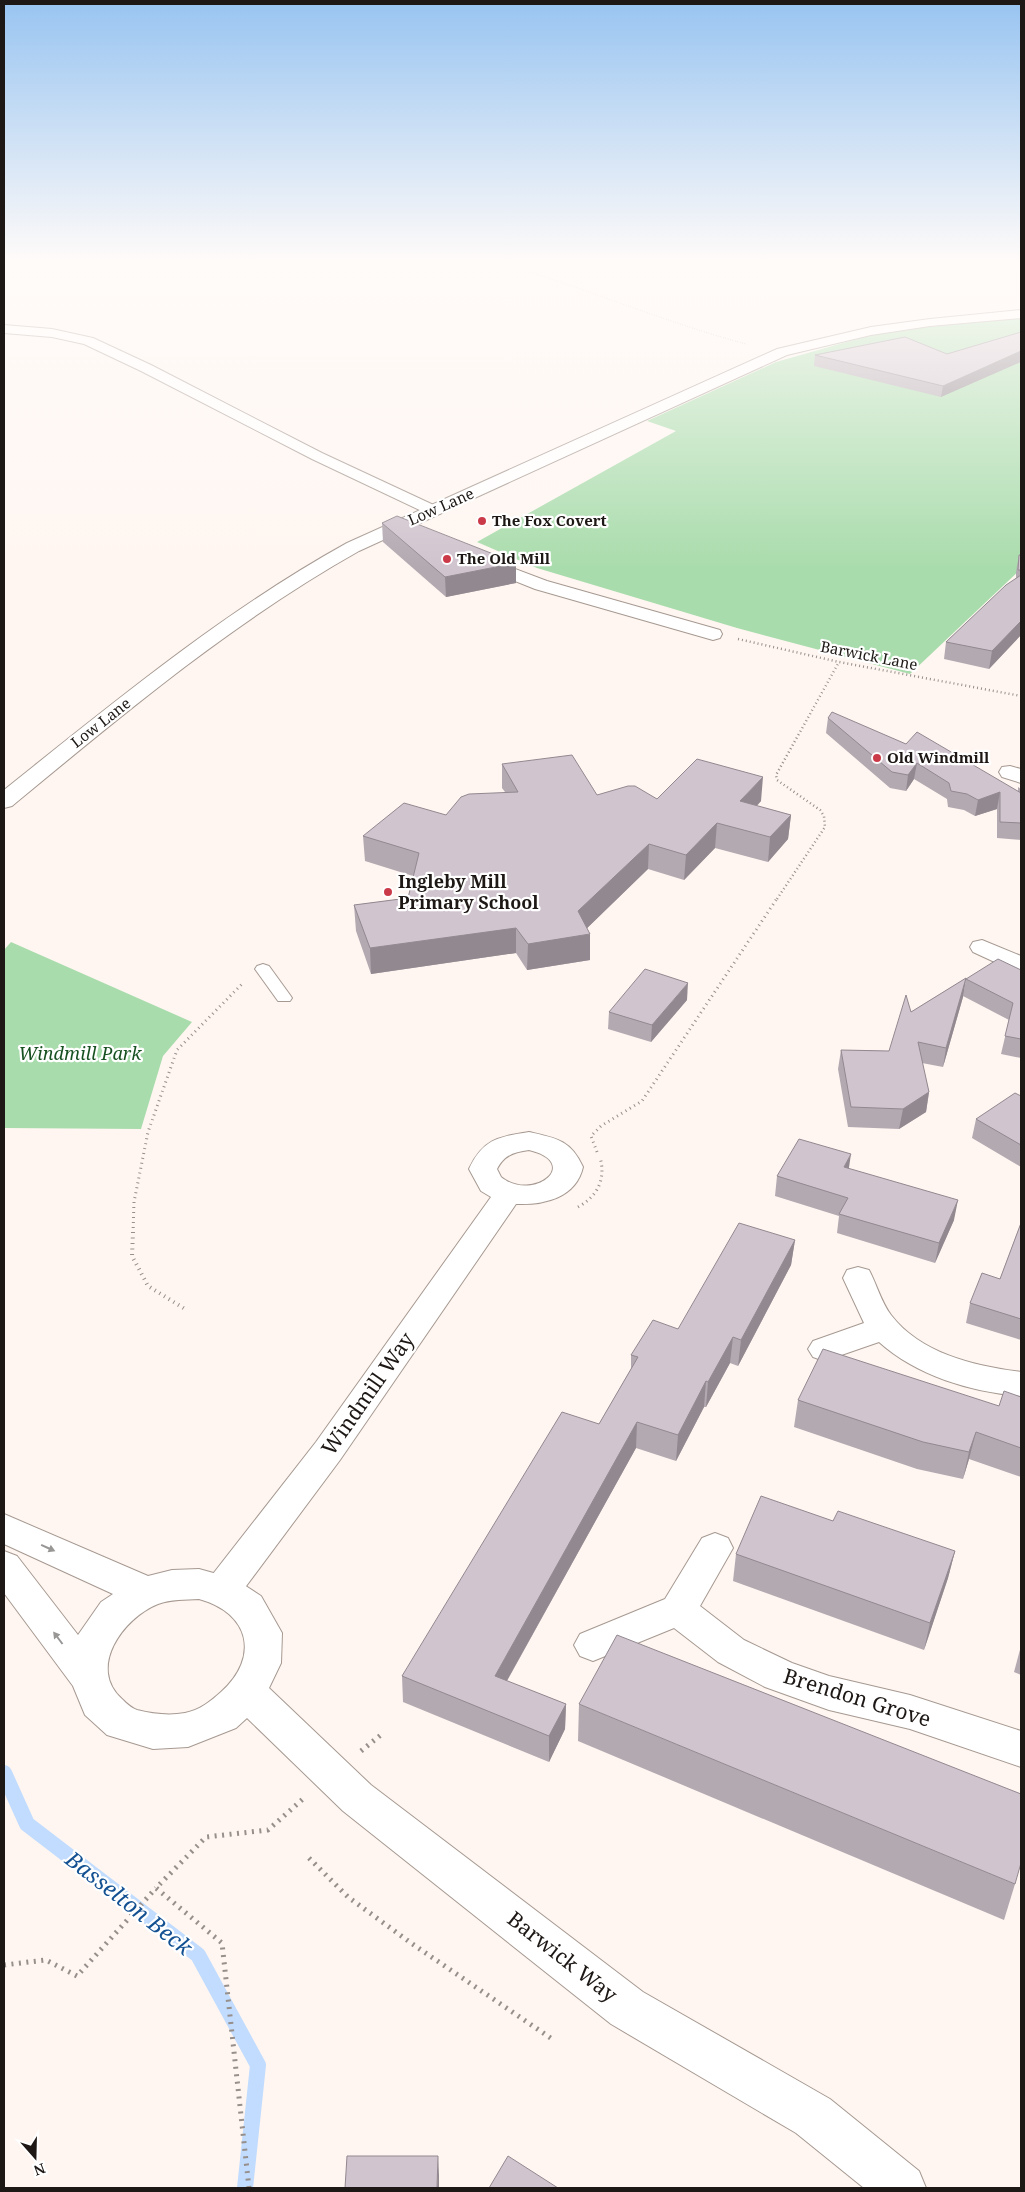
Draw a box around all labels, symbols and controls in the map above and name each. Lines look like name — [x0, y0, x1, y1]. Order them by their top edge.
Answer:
street label: Low Lane — [404, 483, 477, 530]
place label: The Fox Covert — [492, 510, 607, 530]
marker: The Fox Covert — [476, 515, 488, 527]
place label: The Old Mill — [457, 548, 551, 568]
marker: The Old Mill — [441, 553, 453, 565]
street label: Barwick Lane — [819, 636, 919, 674]
street label: Low Lane — [67, 693, 134, 752]
place label: Old Windmill — [887, 747, 990, 767]
marker: Old Windmill — [871, 752, 883, 764]
place label: Ingleby Mill Primary School — [398, 869, 539, 914]
marker: Ingleby Mill Primary School — [382, 886, 394, 898]
park label: Windmill Park — [19, 1041, 142, 1065]
street label: Windmill Way — [314, 1326, 420, 1460]
one-way arrow — [41, 1544, 55, 1552]
one-way arrow — [53, 1632, 64, 1645]
street label: Brendon Grove — [780, 1661, 934, 1733]
water label: Basselton Beck — [59, 1843, 200, 1962]
street label: Barwick Way — [502, 1905, 623, 2008]
north arrow — [10, 2132, 60, 2182]
text: N — [31, 2159, 48, 2181]

